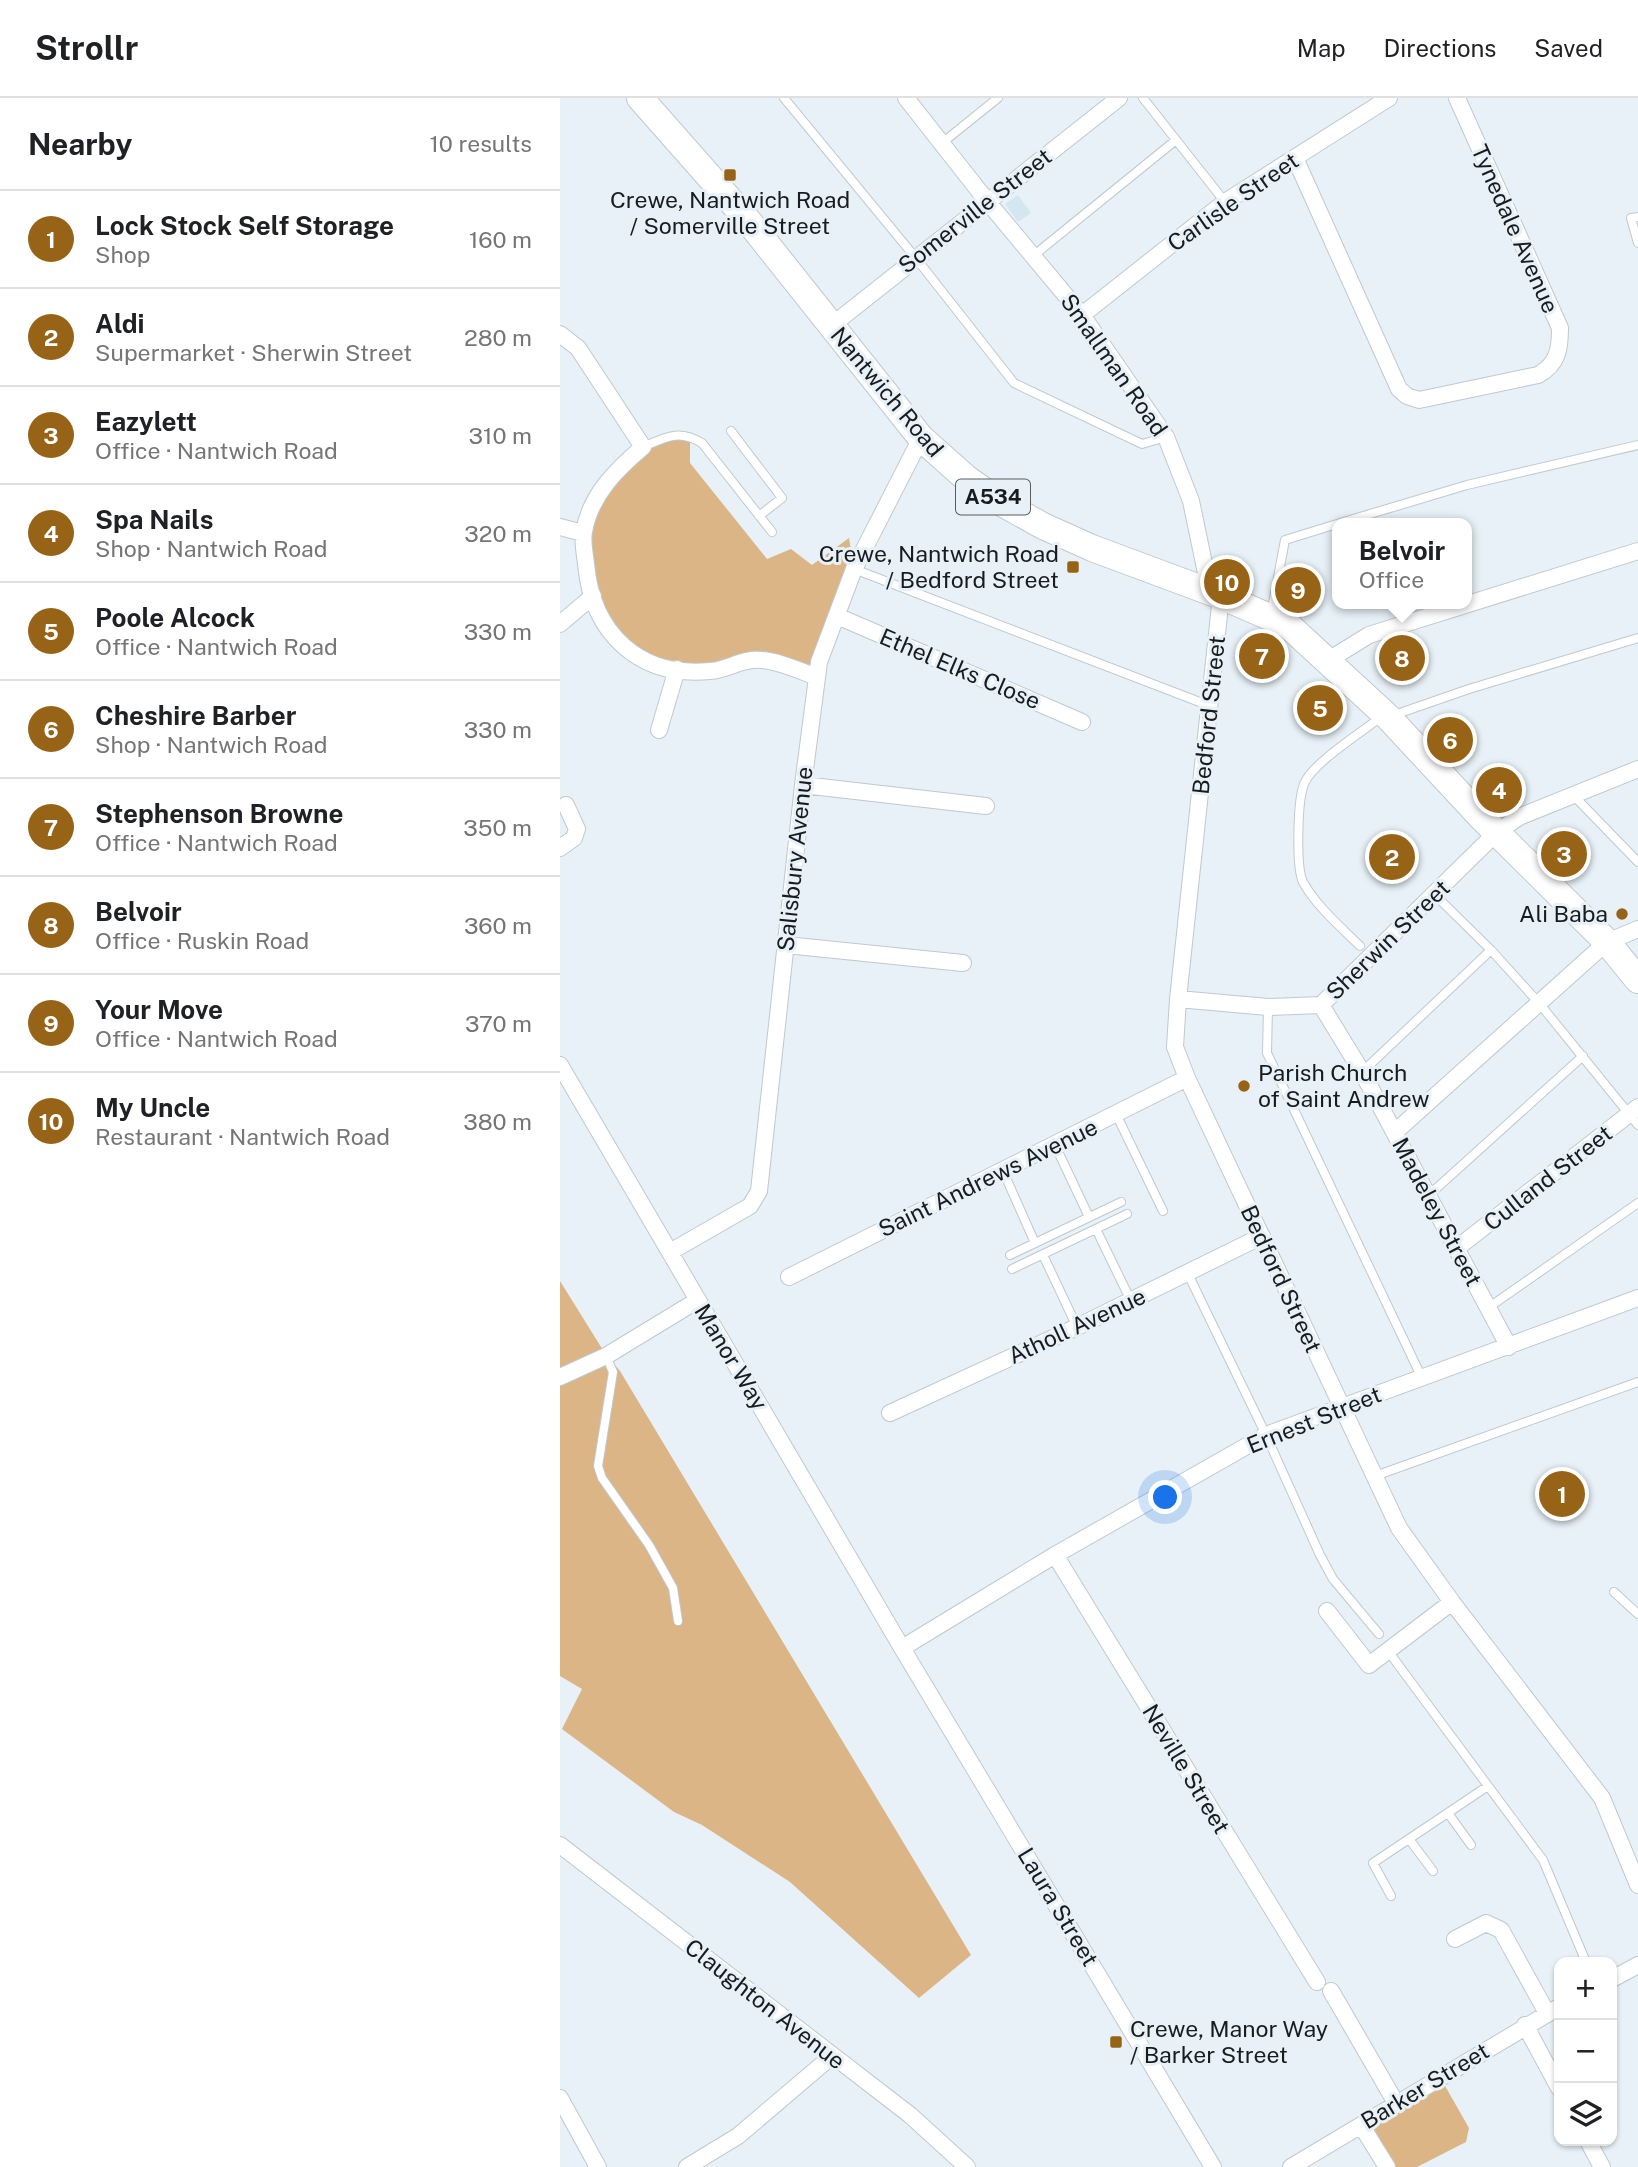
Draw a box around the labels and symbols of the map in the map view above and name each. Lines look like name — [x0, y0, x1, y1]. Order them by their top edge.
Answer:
street label: Tynedale Avenue — [1466, 140, 1565, 317]
street label: Somerville Street — [893, 142, 1057, 279]
street label: Carlisle Street — [1162, 146, 1303, 257]
marker: Crewe, Nantwich Road / Somerville Street — [722, 167, 738, 183]
place label: Crewe, Nantwich Road / Somerville Street — [610, 186, 850, 239]
street label: Smallman Road — [1055, 288, 1173, 441]
street label: Nantwich Road — [825, 321, 949, 462]
road number: A534 — [956, 480, 1030, 514]
place label: Crewe, Nantwich Road / Bedford Street — [819, 540, 1059, 593]
pin: 10 — [1204, 556, 1250, 608]
marker: Crewe, Nantwich Road / Bedford Street — [1065, 559, 1081, 575]
pin: 9 — [1275, 564, 1321, 616]
street label: Ethel Elks Close — [876, 623, 1045, 715]
pin: 7 — [1239, 630, 1285, 682]
pin: 8 — [1379, 632, 1425, 684]
street label: Bedford Street — [1187, 634, 1230, 796]
pin: 5 — [1297, 682, 1343, 734]
pin: 6 — [1427, 714, 1473, 766]
pin: 4 — [1476, 764, 1522, 816]
street label: Salisbury Avenue — [771, 765, 818, 953]
pin: 3 — [1541, 828, 1587, 880]
pin: 2 — [1369, 831, 1415, 883]
street label: Sherwin Street — [1320, 874, 1455, 1005]
place label: Ali Baba — [1519, 900, 1608, 927]
marker: Ali Baba — [1614, 906, 1630, 922]
place label: Parish Church of Saint Andrew — [1258, 1059, 1430, 1112]
marker: Parish Church of Saint Andrew — [1236, 1078, 1252, 1094]
street label: Saint Andrews Avenue — [874, 1113, 1102, 1242]
street label: Culland Street — [1478, 1119, 1617, 1236]
street label: Madeley Street — [1387, 1133, 1488, 1291]
street label: Bedford Street — [1236, 1201, 1327, 1357]
street label: Atholl Avenue — [1004, 1282, 1150, 1369]
street label: Manor Way — [689, 1299, 774, 1415]
street label: Ernest Street — [1243, 1380, 1385, 1459]
pin: 1 — [1539, 1468, 1585, 1520]
your location — [1148, 1480, 1182, 1514]
street label: Neville Street — [1137, 1699, 1236, 1838]
street label: Laura Street — [1013, 1843, 1104, 1971]
street label: Claughton Avenue — [680, 1933, 851, 2074]
place label: Crewe, Manor Way / Barker Street — [1130, 2015, 1328, 2068]
marker: Crewe, Manor Way / Barker Street — [1108, 2034, 1124, 2050]
street label: Barker Street — [1356, 2037, 1494, 2134]

